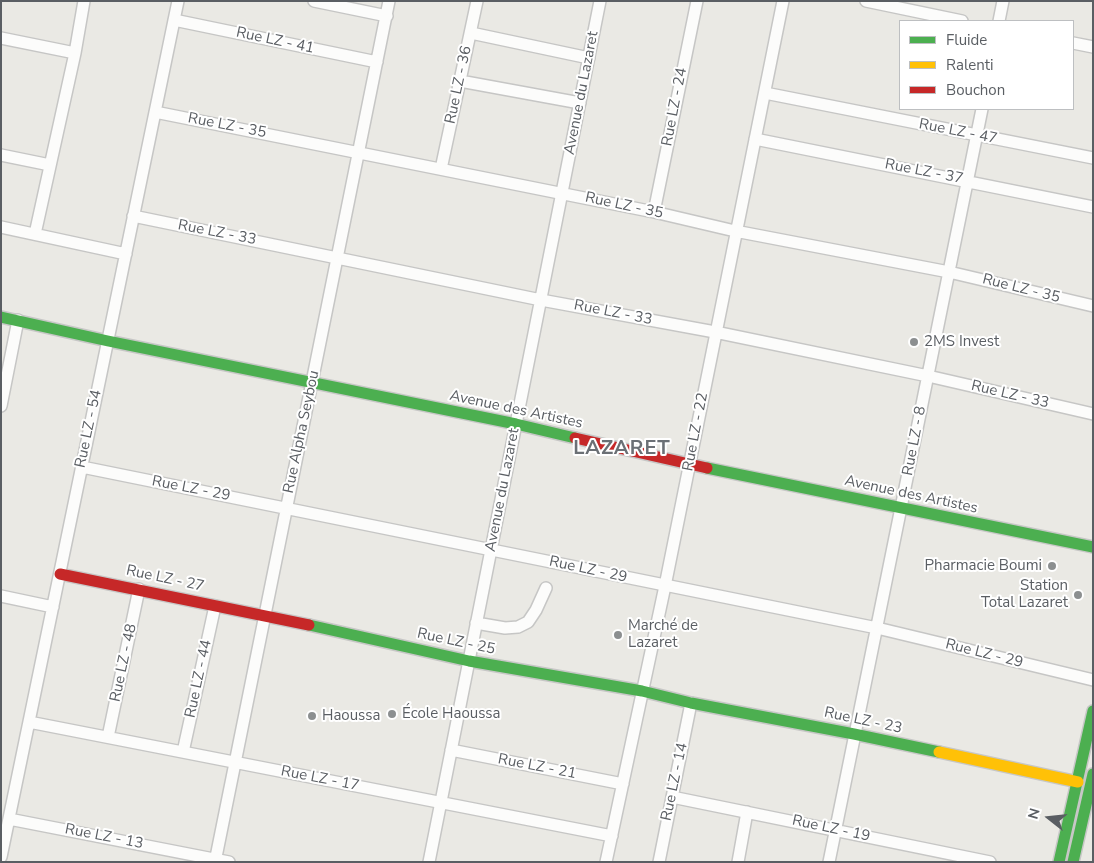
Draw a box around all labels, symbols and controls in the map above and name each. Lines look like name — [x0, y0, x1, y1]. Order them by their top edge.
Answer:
legend — [899, 20, 1074, 110]
street label: Rue LZ - 41 — [234, 24, 316, 58]
street label: Avenue du Lazaret — [561, 30, 603, 156]
text: Fluide — [946, 30, 987, 50]
street label: Rue LZ - 36 — [442, 44, 476, 126]
text: Ralenti — [946, 55, 994, 75]
street label: Rue LZ - 24 — [659, 66, 691, 148]
text: Bouchon — [946, 80, 1005, 100]
street label: Rue LZ - 35 — [186, 110, 268, 142]
street label: Rue LZ - 47 — [917, 116, 999, 148]
street label: Rue LZ - 37 — [883, 156, 965, 188]
street label: Rue LZ - 35 — [583, 189, 665, 223]
street label: Rue LZ - 33 — [176, 217, 258, 249]
street label: Rue LZ - 35 — [980, 271, 1062, 307]
street label: Rue LZ - 33 — [572, 297, 654, 329]
place label: 2MS Invest — [924, 333, 999, 351]
marker: 2MS Invest — [908, 336, 920, 348]
street label: Rue Alpha Seybou — [280, 369, 324, 495]
street label: Rue LZ - 33 — [969, 377, 1051, 413]
street label: Avenue des Artistes — [448, 387, 584, 433]
street label: Rue LZ - 54 — [72, 388, 106, 470]
street label: Rue LZ - 22 — [680, 391, 712, 473]
street label: Rue LZ - 8 — [899, 405, 931, 477]
street label: Avenue du Lazaret — [482, 427, 524, 553]
district label: LAZARET — [572, 437, 672, 461]
street label: Avenue des Artistes — [843, 472, 979, 518]
street label: Rue LZ - 29 — [150, 473, 232, 505]
street label: Rue LZ - 29 — [547, 553, 629, 587]
place label: Pharmacie Boumi — [924, 557, 1042, 575]
marker: Pharmacie Boumi — [1046, 560, 1058, 572]
street label: Rue LZ - 27 — [124, 562, 206, 596]
place label: Station Total Lazaret — [981, 577, 1068, 612]
marker: Station Total Lazaret — [1072, 589, 1084, 601]
place label: Marché de Lazaret — [628, 617, 698, 652]
street label: Rue LZ - 48 — [107, 622, 141, 704]
street label: Rue LZ - 25 — [415, 625, 497, 659]
marker: Marché de Lazaret — [612, 629, 624, 641]
street label: Rue LZ - 29 — [943, 636, 1025, 672]
street label: Rue LZ - 44 — [182, 638, 216, 720]
street label: Rue LZ - 23 — [822, 704, 904, 738]
place label: École Haoussa — [402, 705, 501, 723]
place label: Haoussa — [322, 707, 380, 725]
marker: École Haoussa — [386, 708, 398, 720]
marker: Haoussa — [306, 710, 318, 722]
street label: Rue LZ - 14 — [658, 741, 692, 823]
street label: Rue LZ - 21 — [496, 751, 578, 783]
street label: Rue LZ - 17 — [279, 763, 361, 795]
north arrow — [1024, 793, 1074, 843]
text: N — [1024, 806, 1045, 821]
street label: Rue LZ - 19 — [790, 812, 872, 846]
street label: Rue LZ - 13 — [63, 821, 145, 853]

